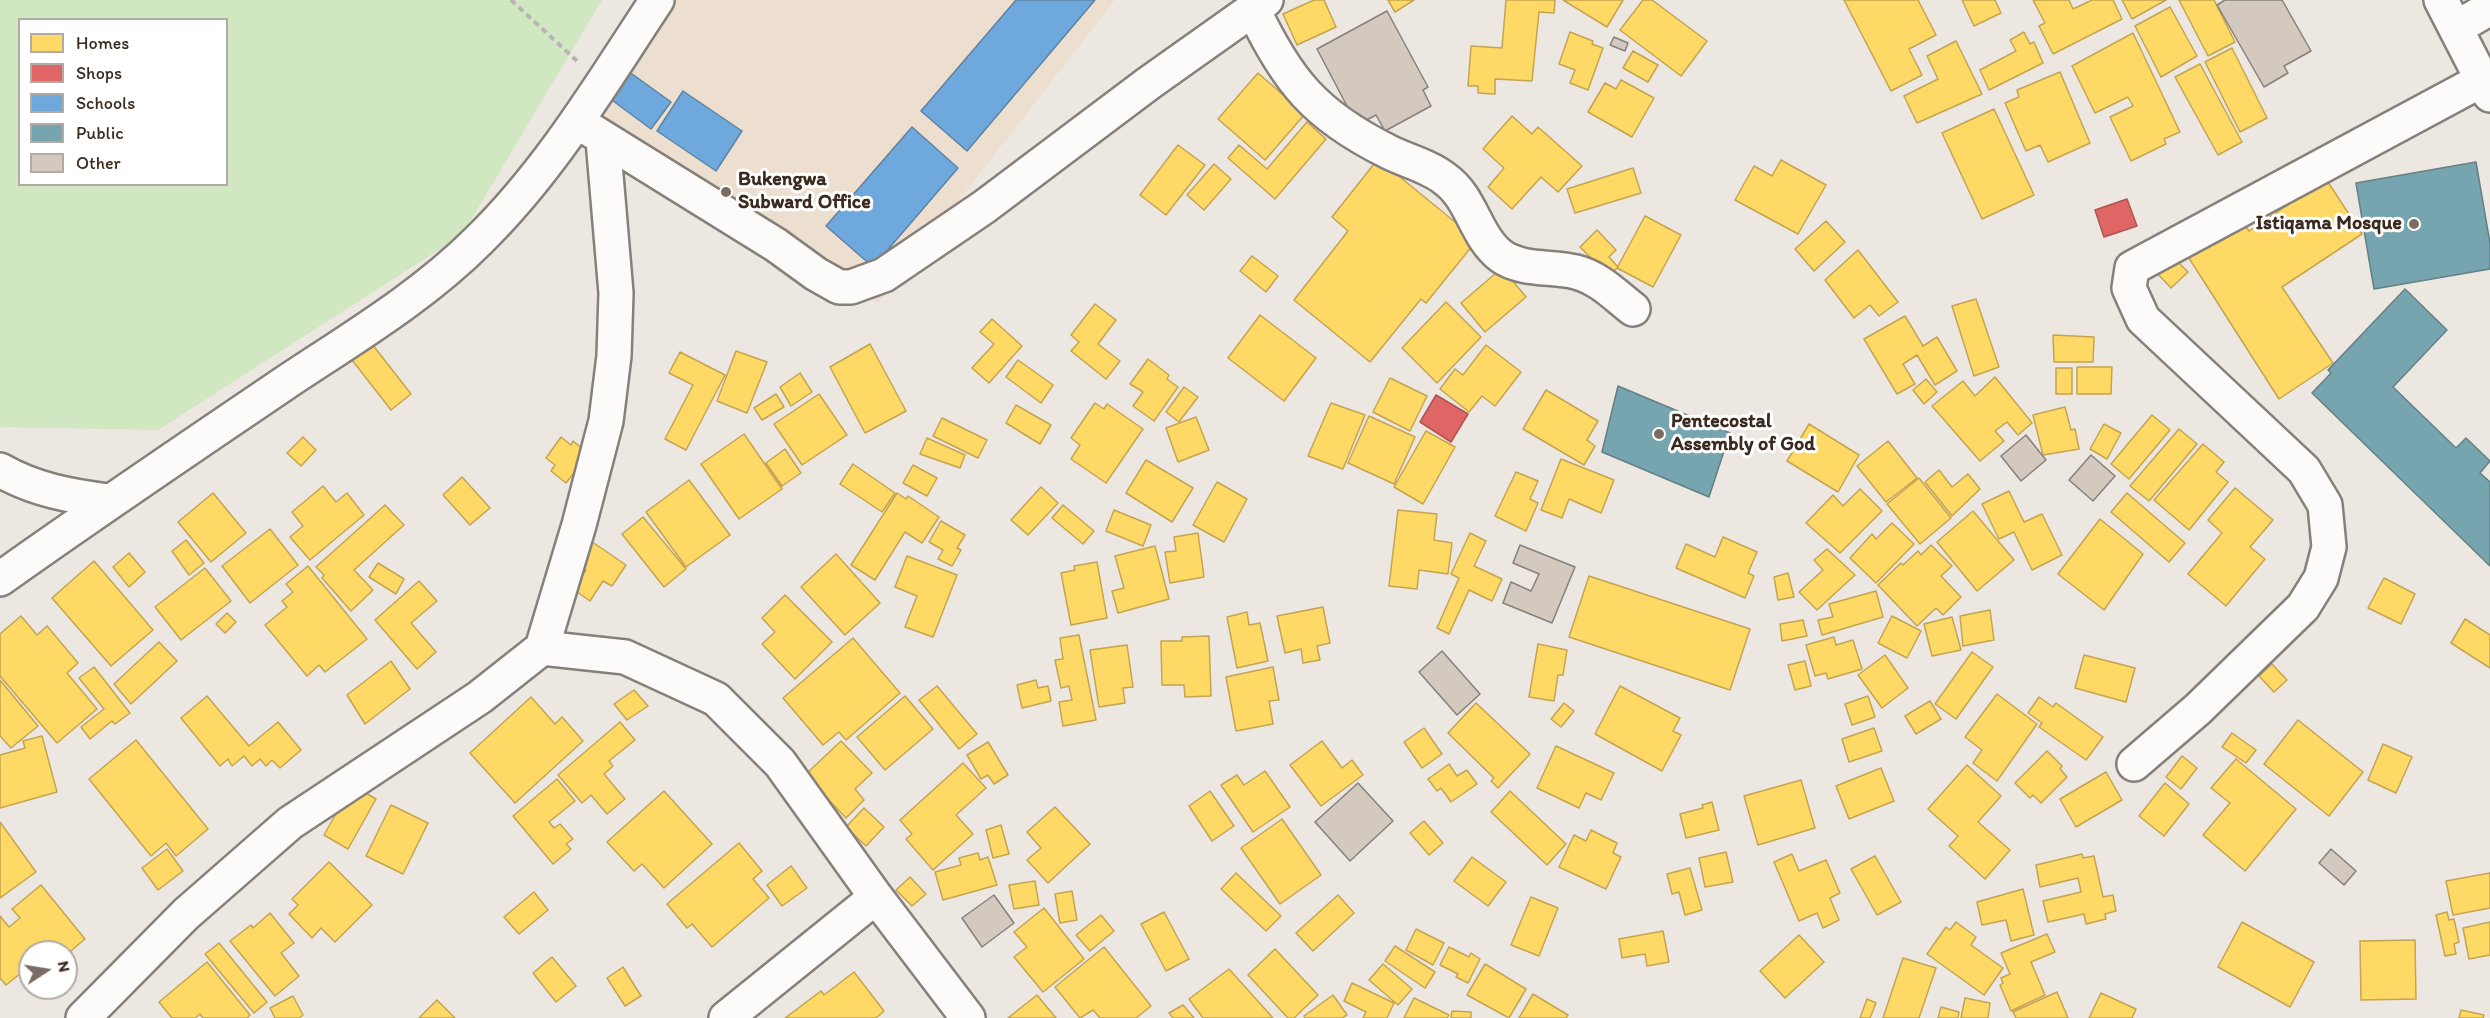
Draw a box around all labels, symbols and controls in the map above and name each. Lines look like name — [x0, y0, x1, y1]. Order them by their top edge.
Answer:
legend — [18, 18, 228, 186]
text: Homes — [76, 32, 129, 54]
text: Shops — [76, 62, 122, 84]
text: Schools — [76, 92, 135, 114]
text: Public — [76, 122, 124, 144]
text: Other — [76, 152, 121, 174]
place label: Bukengwa Subward Office — [738, 168, 871, 215]
marker: Bukengwa Subward Office — [719, 185, 733, 199]
place label: Istiqama Mosque — [2256, 212, 2402, 236]
marker: Istiqama Mosque — [2407, 217, 2421, 231]
place label: Pentecostal Assembly of God — [1671, 410, 1815, 457]
marker: Pentecostal Assembly of God — [1652, 427, 1666, 441]
north arrow — [18, 940, 78, 1000]
text: N — [54, 959, 75, 974]

